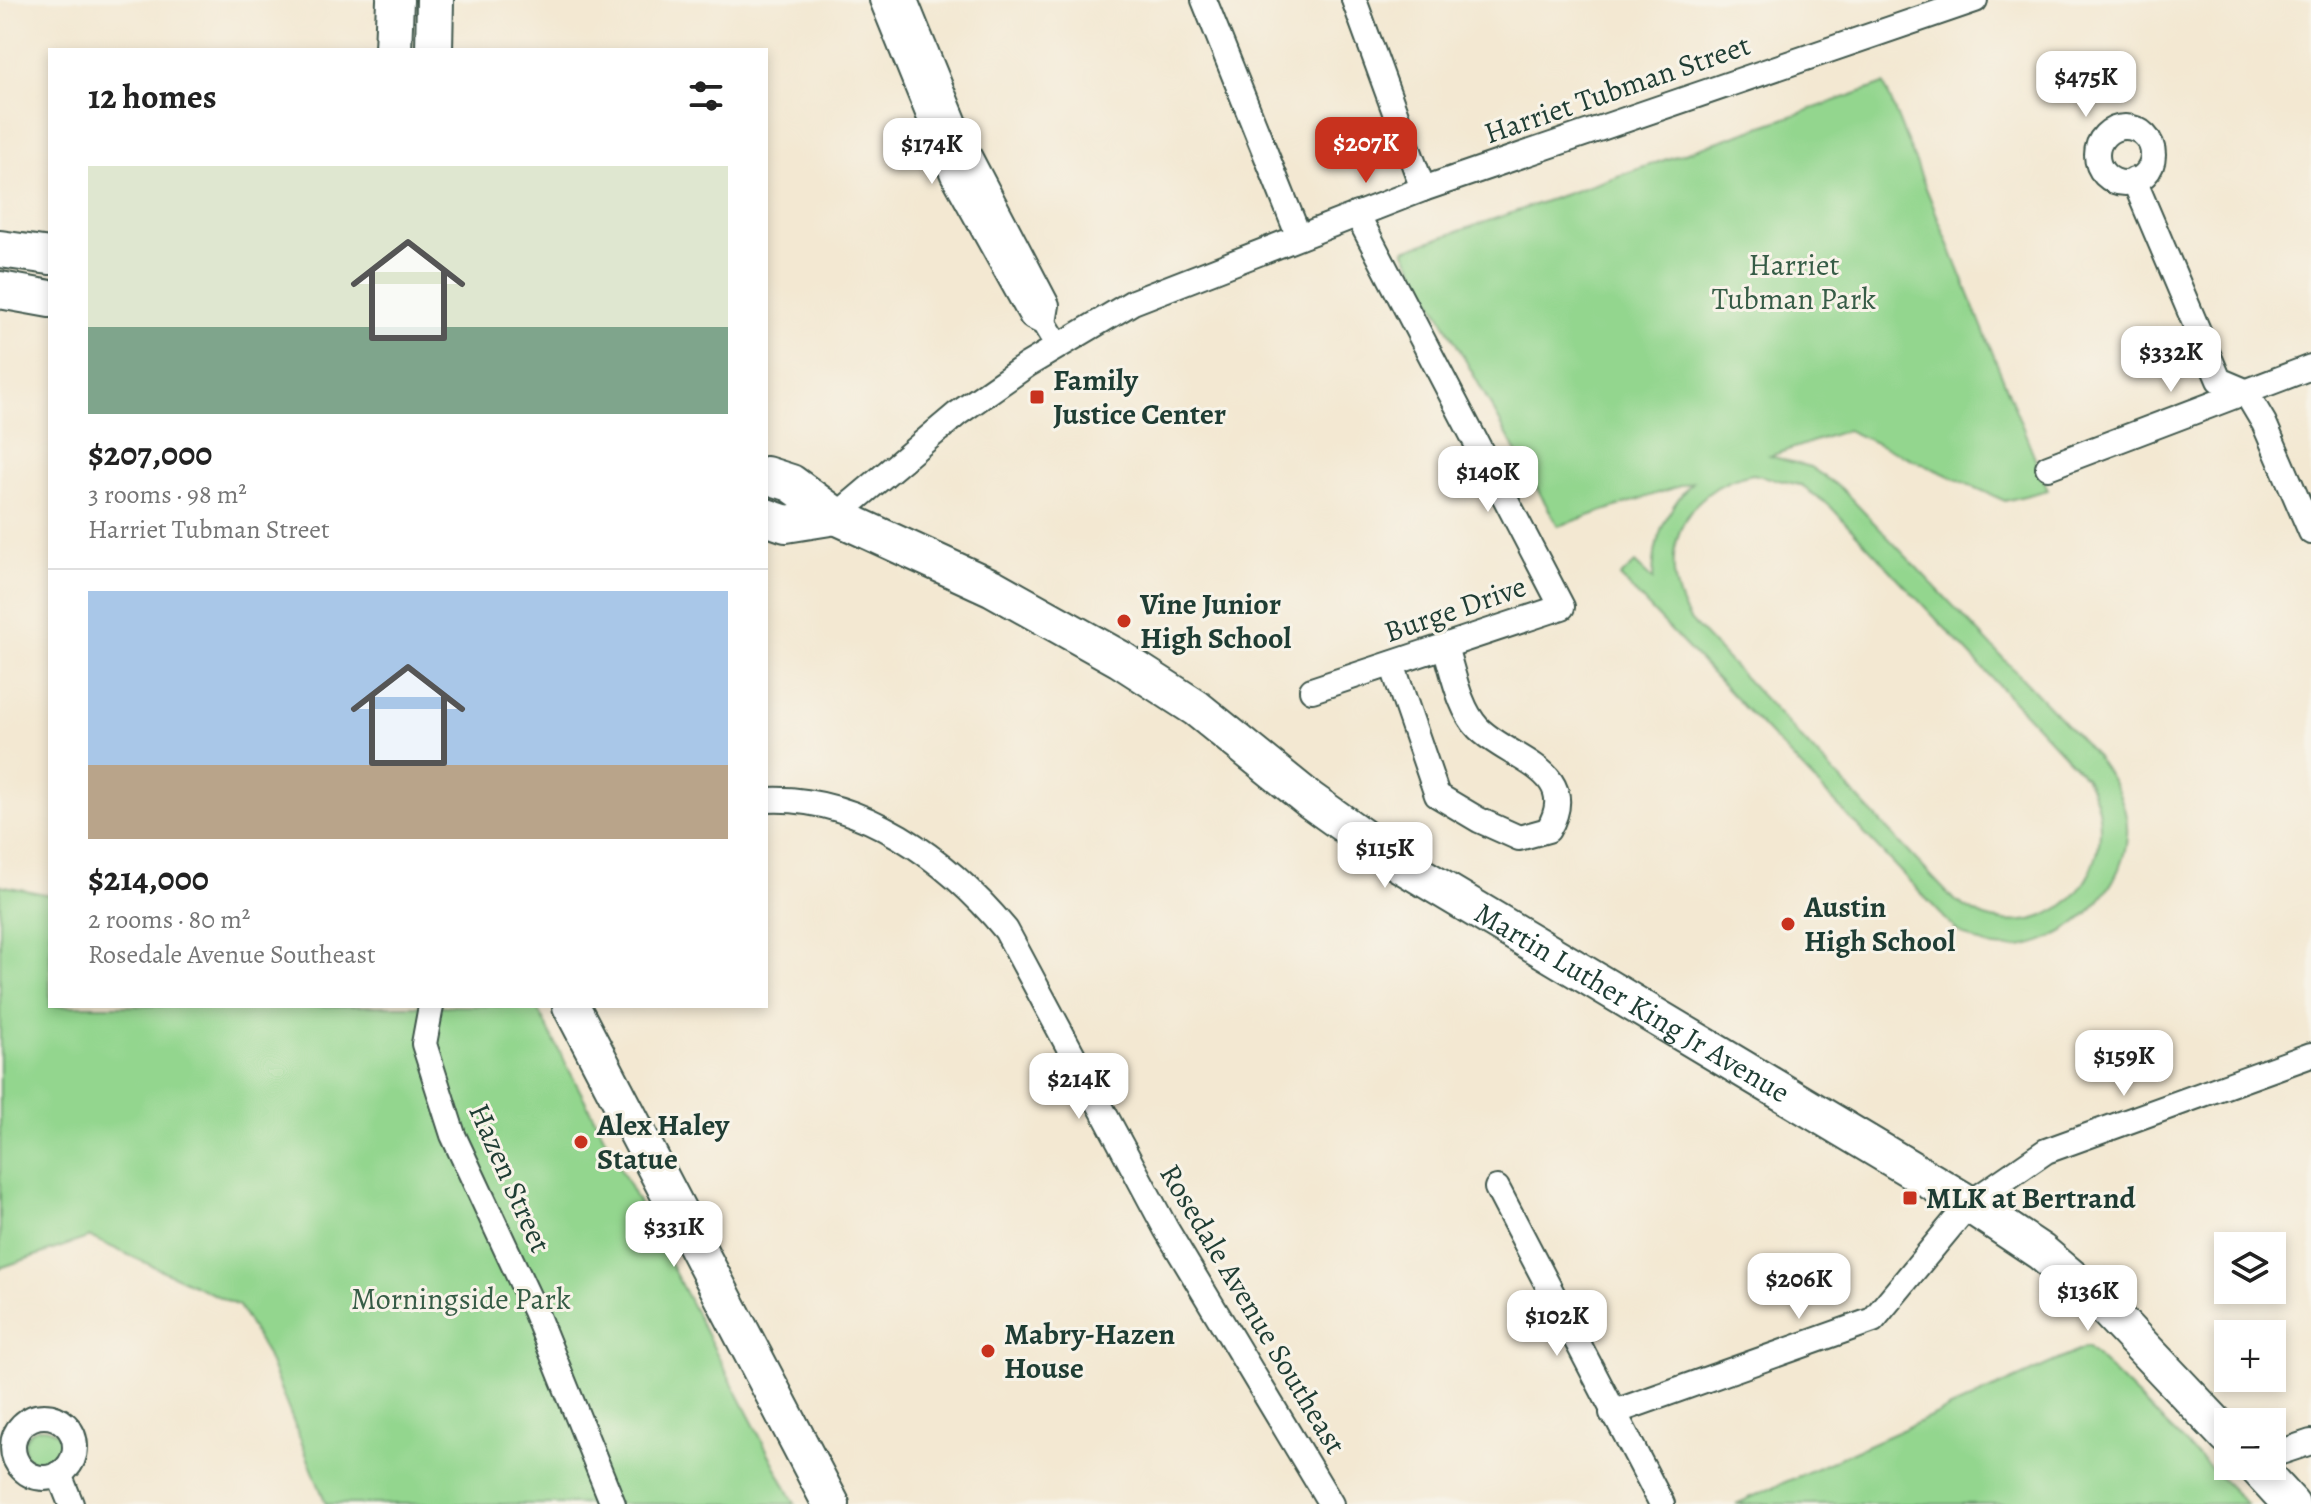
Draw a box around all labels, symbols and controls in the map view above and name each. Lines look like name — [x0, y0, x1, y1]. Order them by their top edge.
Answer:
street label: Harriet Tubman Street — [1479, 25, 1755, 153]
pin: $475K — [2030, 51, 2142, 119]
text: $475K — [2054, 59, 2118, 94]
text: 12 homes — [88, 73, 217, 120]
icon: filters — [684, 74, 728, 118]
pin: $207K — [1310, 117, 1422, 185]
pin: $174K — [876, 118, 988, 186]
text: $207K — [1333, 125, 1399, 160]
text: $174K — [901, 126, 963, 161]
icon: home — [336, 218, 480, 362]
park label: Harriet Tubman Park — [1712, 245, 1876, 319]
pin: $332K — [2115, 326, 2227, 394]
text: $332K — [2139, 334, 2203, 369]
place label: Family Justice Center — [1053, 360, 1226, 434]
marker: Family Justice Center — [1028, 388, 1046, 406]
text: $207,000 — [88, 430, 212, 477]
pin: $140K — [1432, 446, 1544, 514]
text: $140K — [1456, 454, 1520, 489]
text: 3 rooms · 98 m² — [88, 477, 247, 512]
text: Harriet Tubman Street — [88, 512, 330, 547]
street label: Burge Drive — [1379, 566, 1531, 652]
place label: Vine Junior High School — [1139, 584, 1292, 658]
marker: Vine Junior High School — [1115, 612, 1133, 630]
icon: home — [336, 643, 480, 787]
pin: $115K — [1329, 822, 1441, 890]
text: $115K — [1356, 830, 1414, 865]
text: $214,000 — [88, 855, 209, 902]
place label: Austin High School — [1803, 887, 1956, 961]
street label: Martin Luther King Jr Avenue — [1467, 893, 1797, 1112]
text: 2 rooms · 80 m² — [88, 902, 250, 937]
marker: Austin High School — [1779, 915, 1797, 933]
text: Rosedale Avenue Southeast — [88, 937, 375, 972]
pin: $159K — [2068, 1030, 2180, 1098]
text: $159K — [2093, 1038, 2155, 1073]
pin: $214K — [1023, 1053, 1135, 1121]
text: $214K — [1047, 1061, 1111, 1096]
street label: Hazen Street — [459, 1097, 561, 1259]
place label: Alex Haley Statue — [596, 1105, 730, 1179]
marker: Alex Haley Statue — [572, 1133, 590, 1151]
street label: Rosedale Avenue Southeast — [1150, 1157, 1356, 1462]
place label: MLK at Bertrand — [1926, 1178, 2137, 1218]
marker: MLK at Bertrand — [1901, 1189, 1919, 1207]
pin: $331K — [618, 1201, 730, 1269]
text: $331K — [644, 1209, 704, 1244]
map controls — [2214, 1232, 2286, 1480]
button: layers — [2214, 1232, 2286, 1304]
pin: $206K — [1743, 1253, 1855, 1321]
text: $206K — [1766, 1261, 1832, 1296]
pin: $136K — [2032, 1265, 2144, 1333]
text: $136K — [2057, 1273, 2119, 1308]
park label: Morningside Park — [351, 1279, 571, 1319]
pin: $102K — [1501, 1290, 1613, 1358]
text: $102K — [1525, 1298, 1589, 1333]
place label: Mabry-Hazen House — [1004, 1314, 1175, 1388]
button: + — [2214, 1320, 2286, 1392]
marker: Mabry-Hazen House — [979, 1342, 997, 1360]
button: − — [2214, 1408, 2286, 1480]

